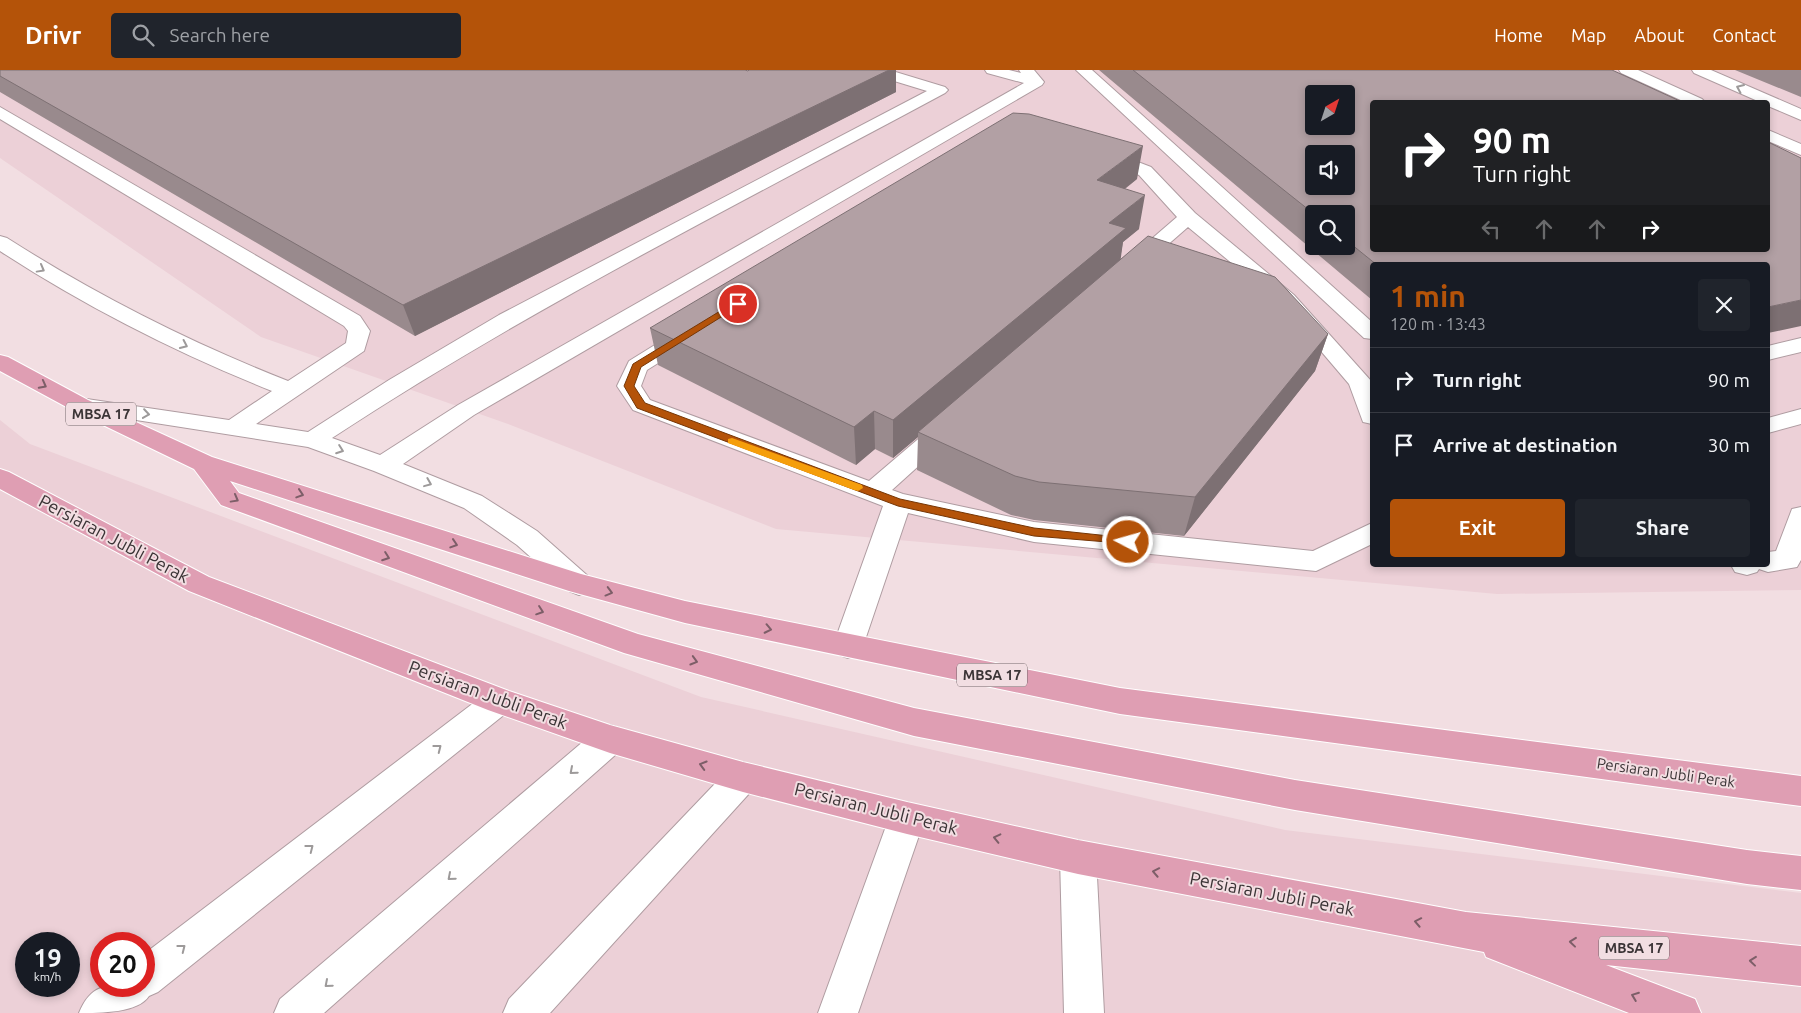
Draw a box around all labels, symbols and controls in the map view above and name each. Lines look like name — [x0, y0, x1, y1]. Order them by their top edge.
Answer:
search box — [111, 13, 461, 58]
icon: search — [129, 21, 157, 49]
text: Drivr — [25, 22, 81, 49]
text: Search here — [169, 24, 270, 46]
text: Home — [1494, 25, 1543, 45]
text: Map — [1571, 25, 1606, 45]
text: About — [1634, 25, 1684, 45]
text: Contact — [1712, 25, 1776, 45]
one-way arrow — [1736, 84, 1745, 95]
north arrow — [1305, 85, 1355, 135]
map controls — [1305, 85, 1355, 255]
icon: right — [1390, 120, 1455, 185]
text: 90 m — [1473, 120, 1551, 160]
button: sound — [1305, 145, 1355, 195]
text: Turn right — [1473, 161, 1571, 186]
button: search — [1305, 205, 1355, 255]
icon: left — [1477, 215, 1505, 243]
icon: ahead — [1530, 215, 1558, 243]
icon: ahead — [1583, 215, 1611, 243]
icon: right — [1636, 215, 1664, 243]
one-way arrow — [36, 262, 45, 272]
text: 1 min — [1390, 279, 1466, 313]
button: close — [1698, 279, 1750, 331]
pin — [717, 283, 759, 325]
icon: arrive — [724, 290, 752, 318]
text: 120 m · 13:43 — [1390, 315, 1486, 333]
one-way arrow — [179, 339, 188, 349]
icon: right — [1390, 366, 1418, 394]
text: Turn right — [1433, 369, 1521, 391]
text: 90 m — [1708, 369, 1750, 391]
one-way arrow — [38, 379, 47, 389]
road number: MBSA 17 — [66, 402, 136, 426]
one-way arrow — [142, 408, 150, 419]
icon: arrive — [1390, 431, 1418, 459]
text: Arrive at destination — [1433, 434, 1618, 456]
text: 30 m — [1708, 434, 1750, 456]
one-way arrow — [335, 444, 343, 454]
one-way arrow — [423, 477, 432, 487]
one-way arrow — [295, 488, 303, 498]
street label: Persiaran Jubli Perak — [36, 490, 193, 586]
one-way arrow — [229, 493, 238, 503]
button: Exit — [1390, 499, 1565, 557]
button: Share — [1575, 499, 1750, 557]
position arrow — [1101, 515, 1153, 567]
one-way arrow — [450, 538, 458, 548]
one-way arrow — [382, 551, 390, 561]
one-way arrow — [605, 586, 614, 597]
one-way arrow — [535, 605, 543, 615]
one-way arrow — [763, 623, 772, 634]
one-way arrow — [690, 655, 699, 666]
street label: Persiaran Jubli Perak — [406, 656, 570, 732]
road number: MBSA 17 — [957, 664, 1027, 686]
one-way arrow — [433, 745, 442, 754]
street label: Persiaran Jubli Perak — [1596, 754, 1737, 791]
one-way arrow — [699, 761, 708, 771]
one-way arrow — [570, 765, 579, 774]
street label: Persiaran Jubli Perak — [793, 778, 960, 838]
one-way arrow — [992, 834, 1001, 844]
one-way arrow — [304, 846, 313, 854]
one-way arrow — [1151, 867, 1160, 877]
street label: Persiaran Jubli Perak — [1188, 867, 1356, 919]
one-way arrow — [447, 872, 456, 881]
one-way arrow — [1414, 917, 1423, 928]
speed limit sign: 20 — [90, 932, 155, 997]
road number: MBSA 17 — [1599, 936, 1669, 960]
one-way arrow — [1569, 937, 1577, 948]
text: 19 — [33, 944, 62, 972]
one-way arrow — [176, 945, 186, 954]
one-way arrow — [1748, 955, 1756, 966]
text: km/h — [34, 970, 61, 983]
one-way arrow — [324, 978, 333, 987]
one-way arrow — [1631, 992, 1640, 1002]

